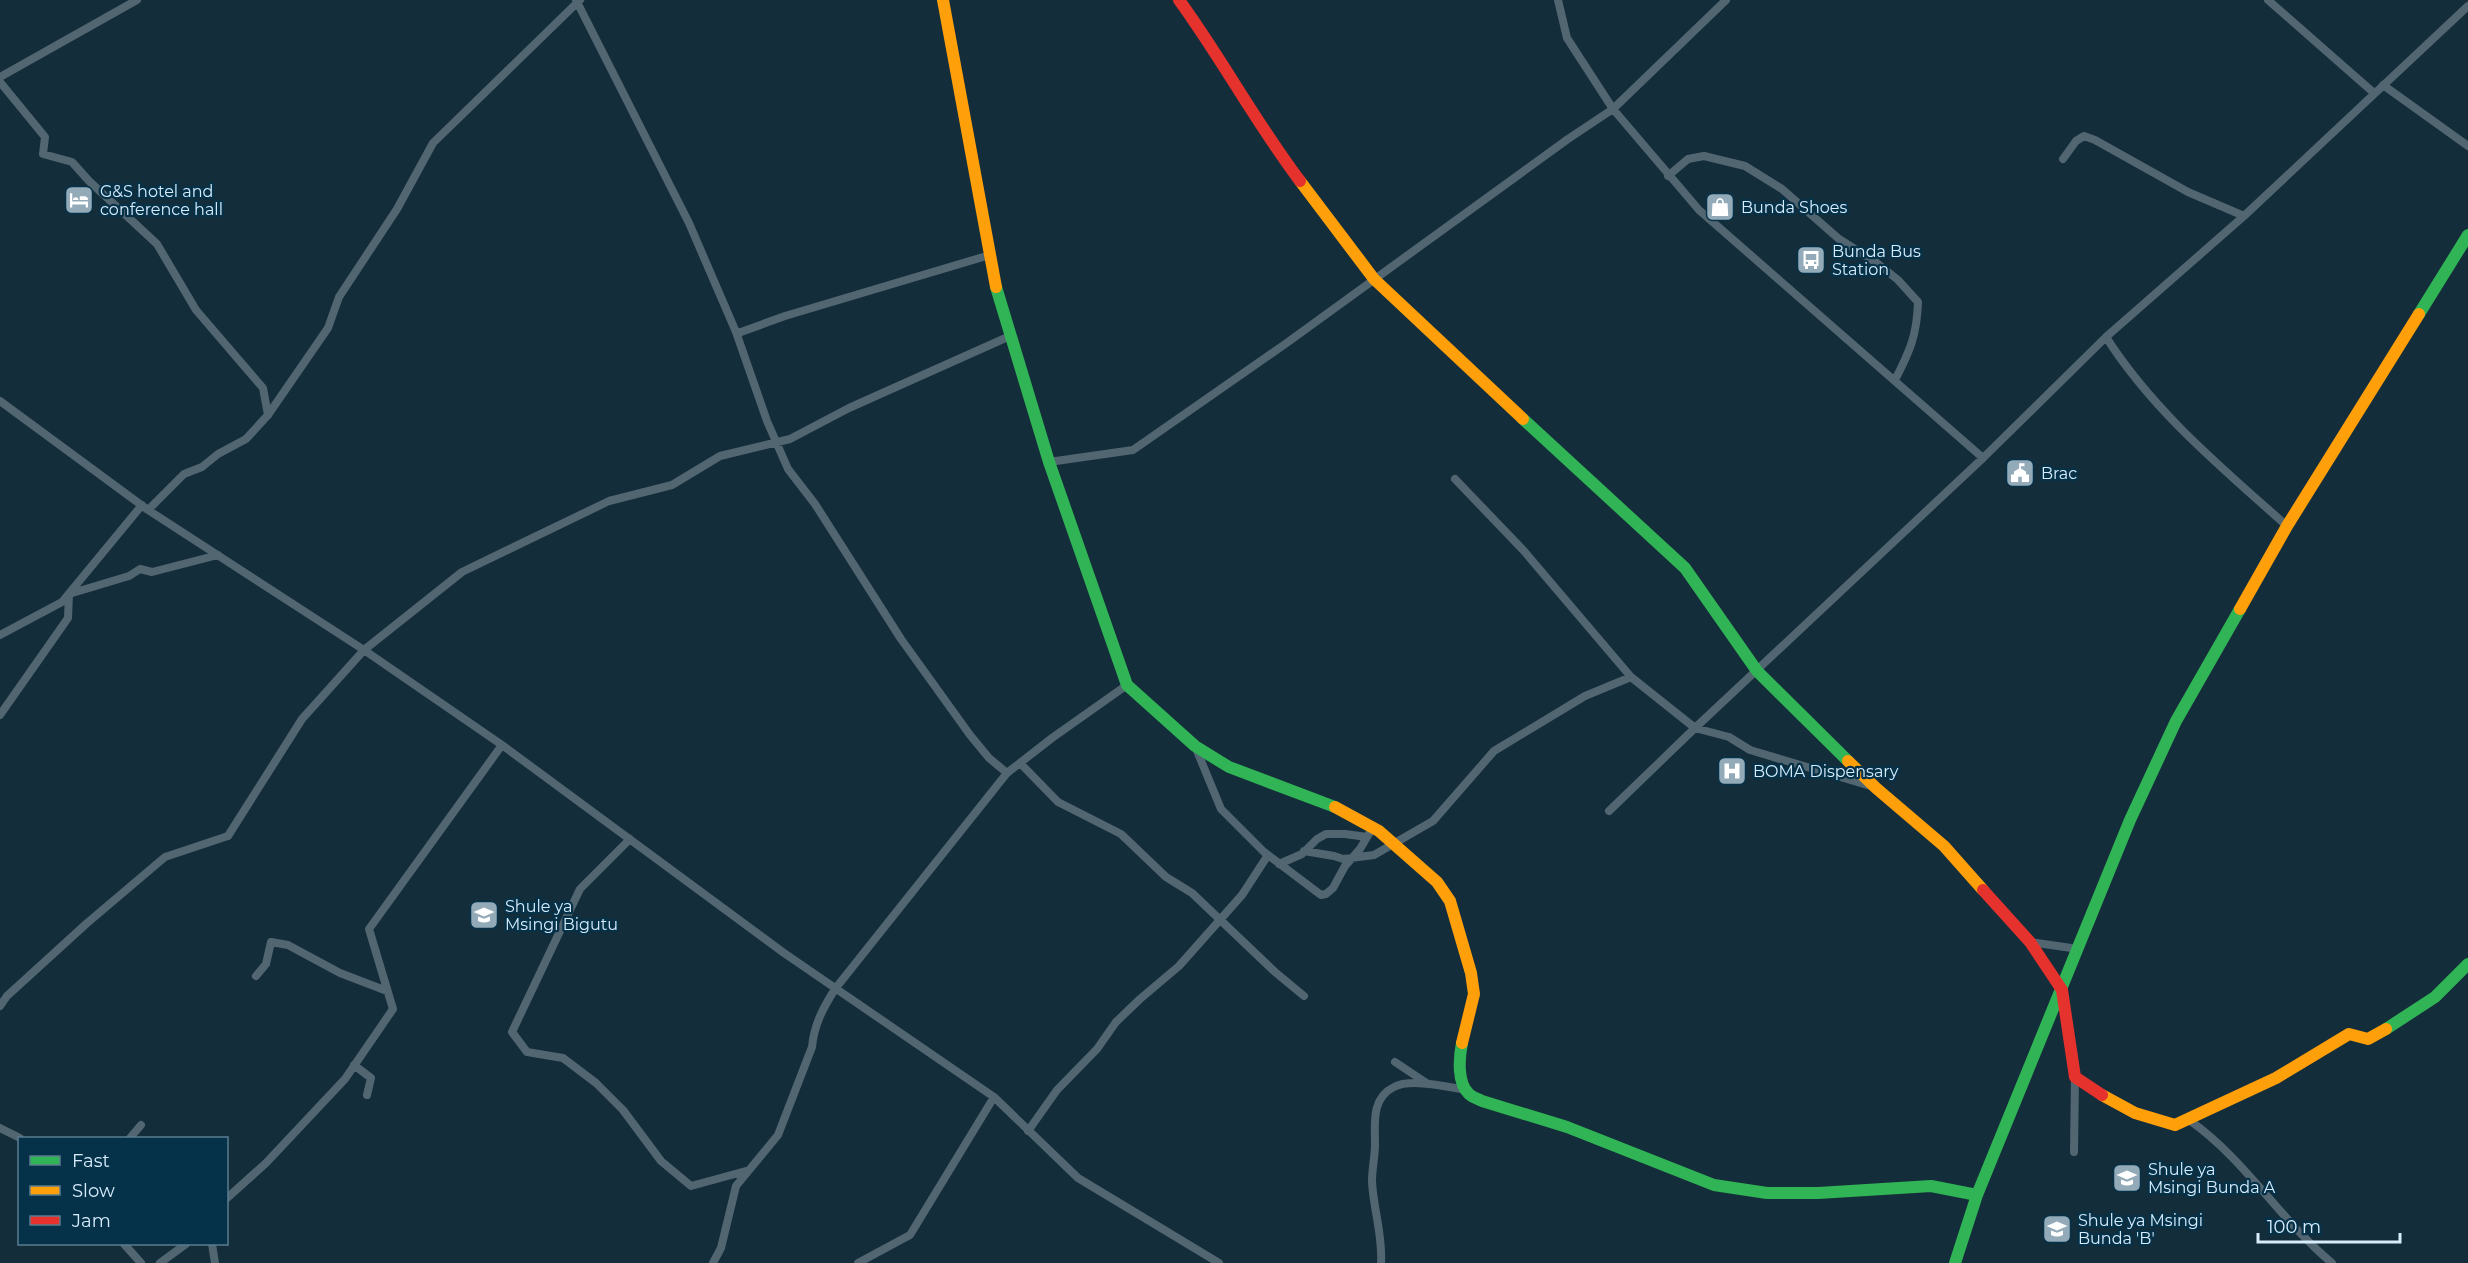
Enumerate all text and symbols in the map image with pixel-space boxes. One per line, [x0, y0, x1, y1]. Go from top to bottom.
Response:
place label: G&S hotel and conference hall [100, 182, 223, 219]
hotel icon: G&S hotel and conference hall [63, 184, 95, 216]
shop icon: Bunda Shoes [1704, 191, 1736, 223]
place label: Bunda Shoes [1741, 198, 1847, 217]
place label: Bunda Bus Station [1832, 242, 1921, 279]
bus stop icon: Bunda Bus Station [1795, 244, 1827, 276]
public building icon: Brac [2004, 457, 2036, 489]
place label: Brac [2041, 464, 2077, 483]
hospital icon: BOMA Dispensary [1716, 755, 1748, 787]
place label: BOMA Dispensary [1753, 762, 1899, 781]
place label: Shule ya Msingi Bigutu [505, 897, 618, 934]
school or university icon: Shule ya Msingi Bigutu [468, 899, 500, 931]
legend [18, 1137, 228, 1245]
text: Fast [72, 1150, 110, 1172]
place label: Shule ya Msingi Bunda A [2148, 1160, 2276, 1197]
school or university icon: Shule ya Msingi Bunda A [2111, 1162, 2143, 1194]
text: Slow [72, 1180, 115, 1202]
scale bar [2258, 1206, 2400, 1244]
text: Jam [71, 1210, 111, 1232]
place label: Shule ya Msingi Bunda 'B' [2078, 1211, 2203, 1248]
school or university icon: Shule ya Msingi Bunda 'B' [2041, 1213, 2073, 1245]
text: 100 m [2267, 1216, 2321, 1238]

